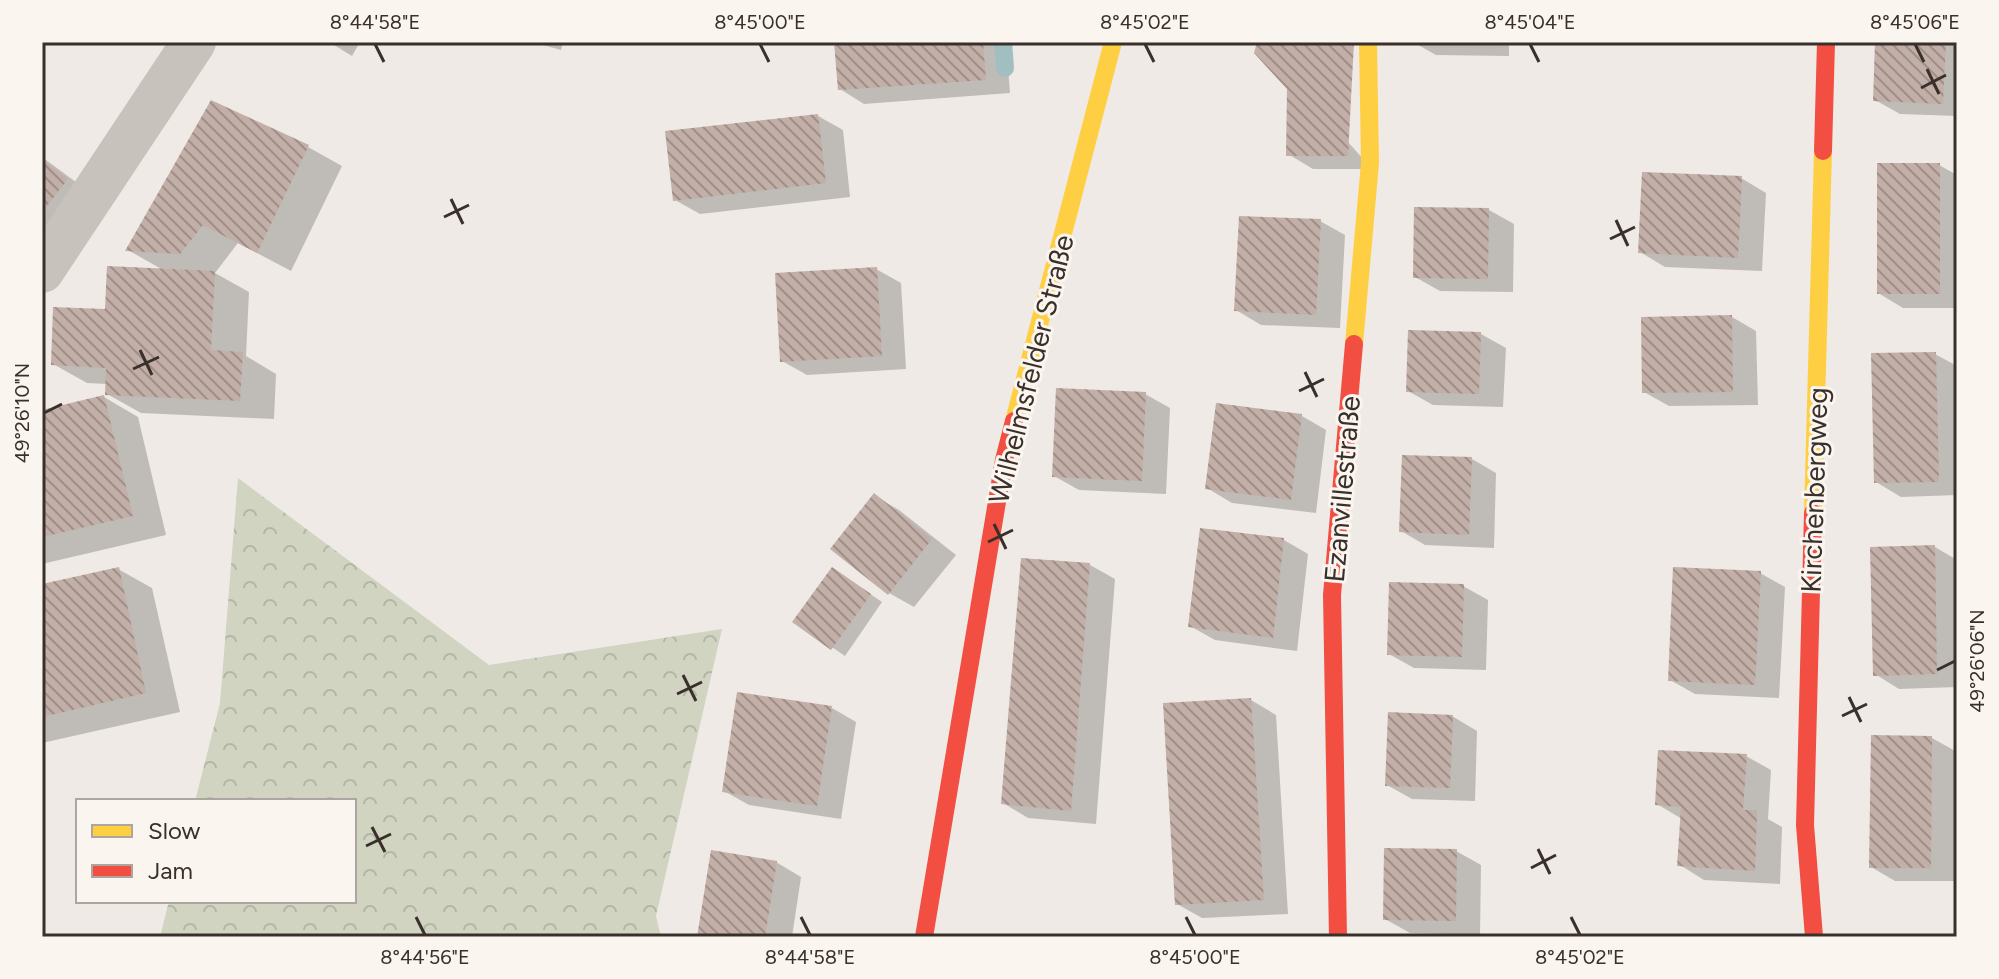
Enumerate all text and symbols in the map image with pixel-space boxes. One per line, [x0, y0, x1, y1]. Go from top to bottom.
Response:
text: 8°44'58"E [330, 10, 420, 34]
text: 8°45'00"E [714, 10, 806, 34]
text: 8°45'02"E [1100, 10, 1190, 34]
text: 8°45'04"E [1484, 10, 1576, 34]
text: 8°45'06"E [1870, 10, 1960, 34]
street label: Wilhelmsfelder Straße [981, 231, 1081, 507]
text: 49°26'10"N [10, 363, 34, 463]
street label: Kirchenbergweg [1793, 387, 1835, 593]
street label: Ezanvillestraße [1317, 394, 1367, 584]
text: 49°26'06"N [1965, 609, 1989, 713]
legend [76, 799, 356, 903]
text: Slow [148, 816, 201, 845]
text: Jam [148, 856, 193, 885]
text: 8°44'56"E [380, 945, 470, 969]
text: 8°44'58"E [765, 945, 855, 969]
text: 8°45'00"E [1149, 945, 1241, 969]
text: 8°45'02"E [1535, 945, 1625, 969]

